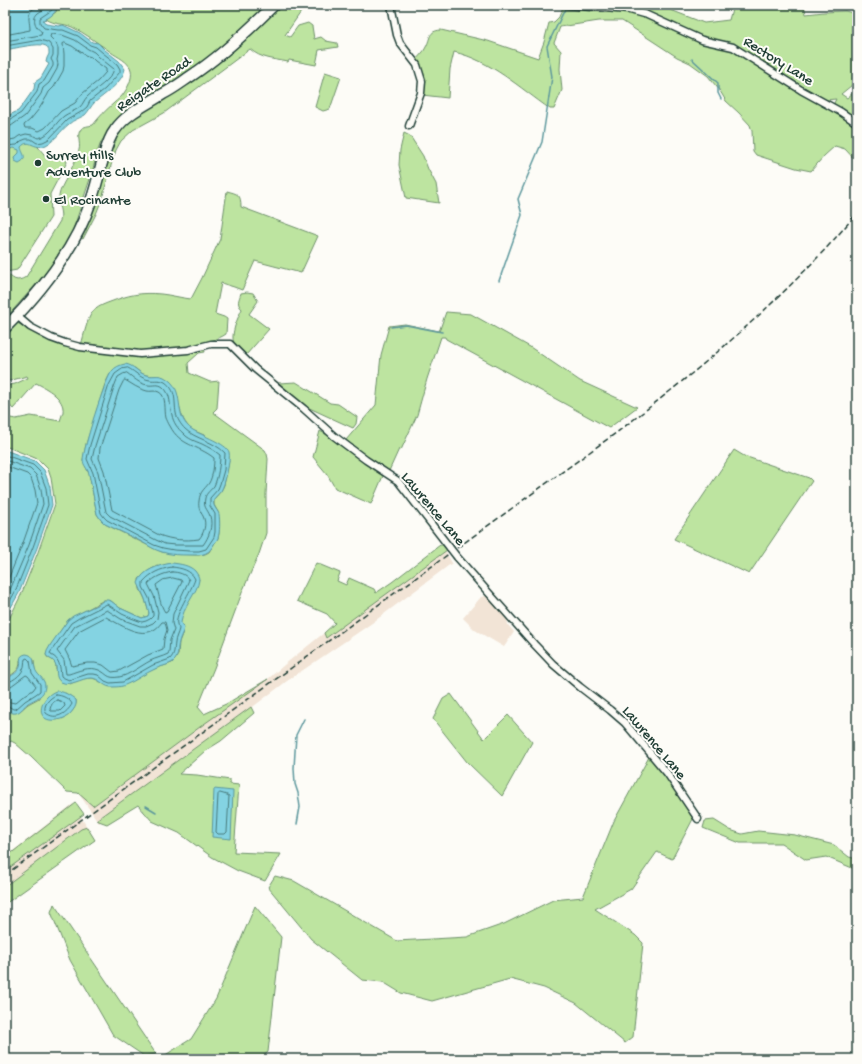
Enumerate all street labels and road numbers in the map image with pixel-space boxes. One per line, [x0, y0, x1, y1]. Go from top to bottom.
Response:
street label: Rectory Lane [739, 33, 817, 91]
street label: Reigate Road [113, 53, 196, 116]
street label: Lawrence Lane [396, 469, 469, 550]
street label: Lawrence Lane [617, 703, 690, 784]

